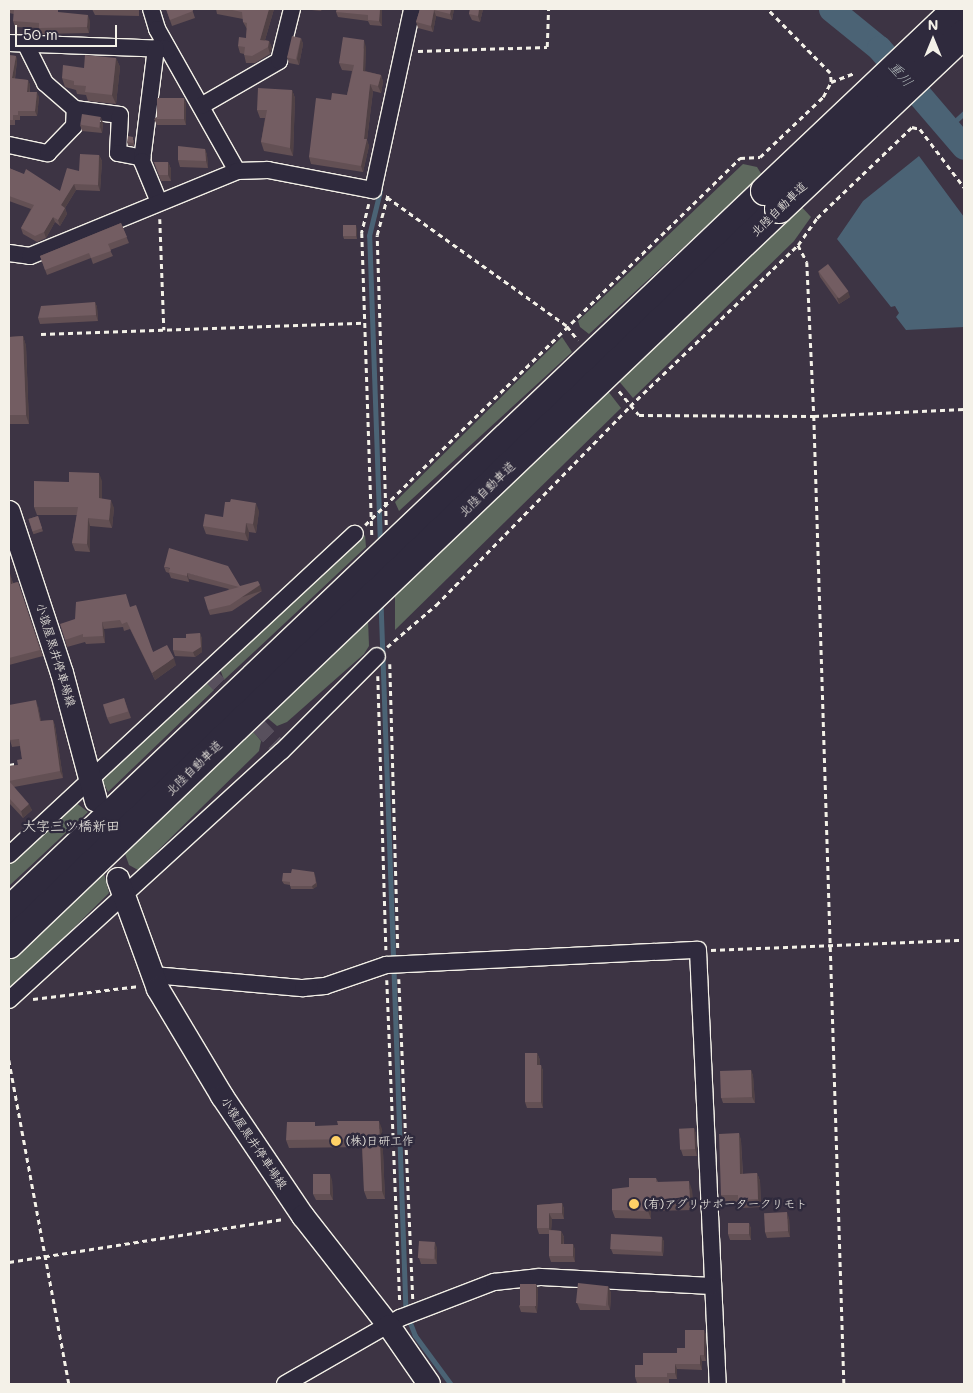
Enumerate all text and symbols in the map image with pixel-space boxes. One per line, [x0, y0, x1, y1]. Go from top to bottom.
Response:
scale bar [18, 15, 120, 47]
north arrow [908, 15, 958, 65]
text: N [928, 15, 938, 34]
text: 50 m [23, 24, 58, 44]
water label: 重川 [885, 58, 917, 90]
street label: 北陸自動車道 [748, 179, 810, 239]
street label: 北陸自動車道 [456, 459, 518, 519]
street label: 小猿屋黒井停車場線 [33, 601, 79, 709]
street label: 北陸自動車道 [163, 738, 225, 798]
district label: 大字三ツ橋新田 [22, 818, 120, 834]
street label: 小猿屋黒井停車場線 [218, 1094, 290, 1192]
place label: (株)日研工作 [346, 1134, 414, 1148]
marker: (株)日研工作 [330, 1135, 342, 1147]
place label: (有)アグリサポータークリモト [644, 1197, 808, 1211]
marker: (有)アグリサポータークリモト [628, 1198, 640, 1210]

